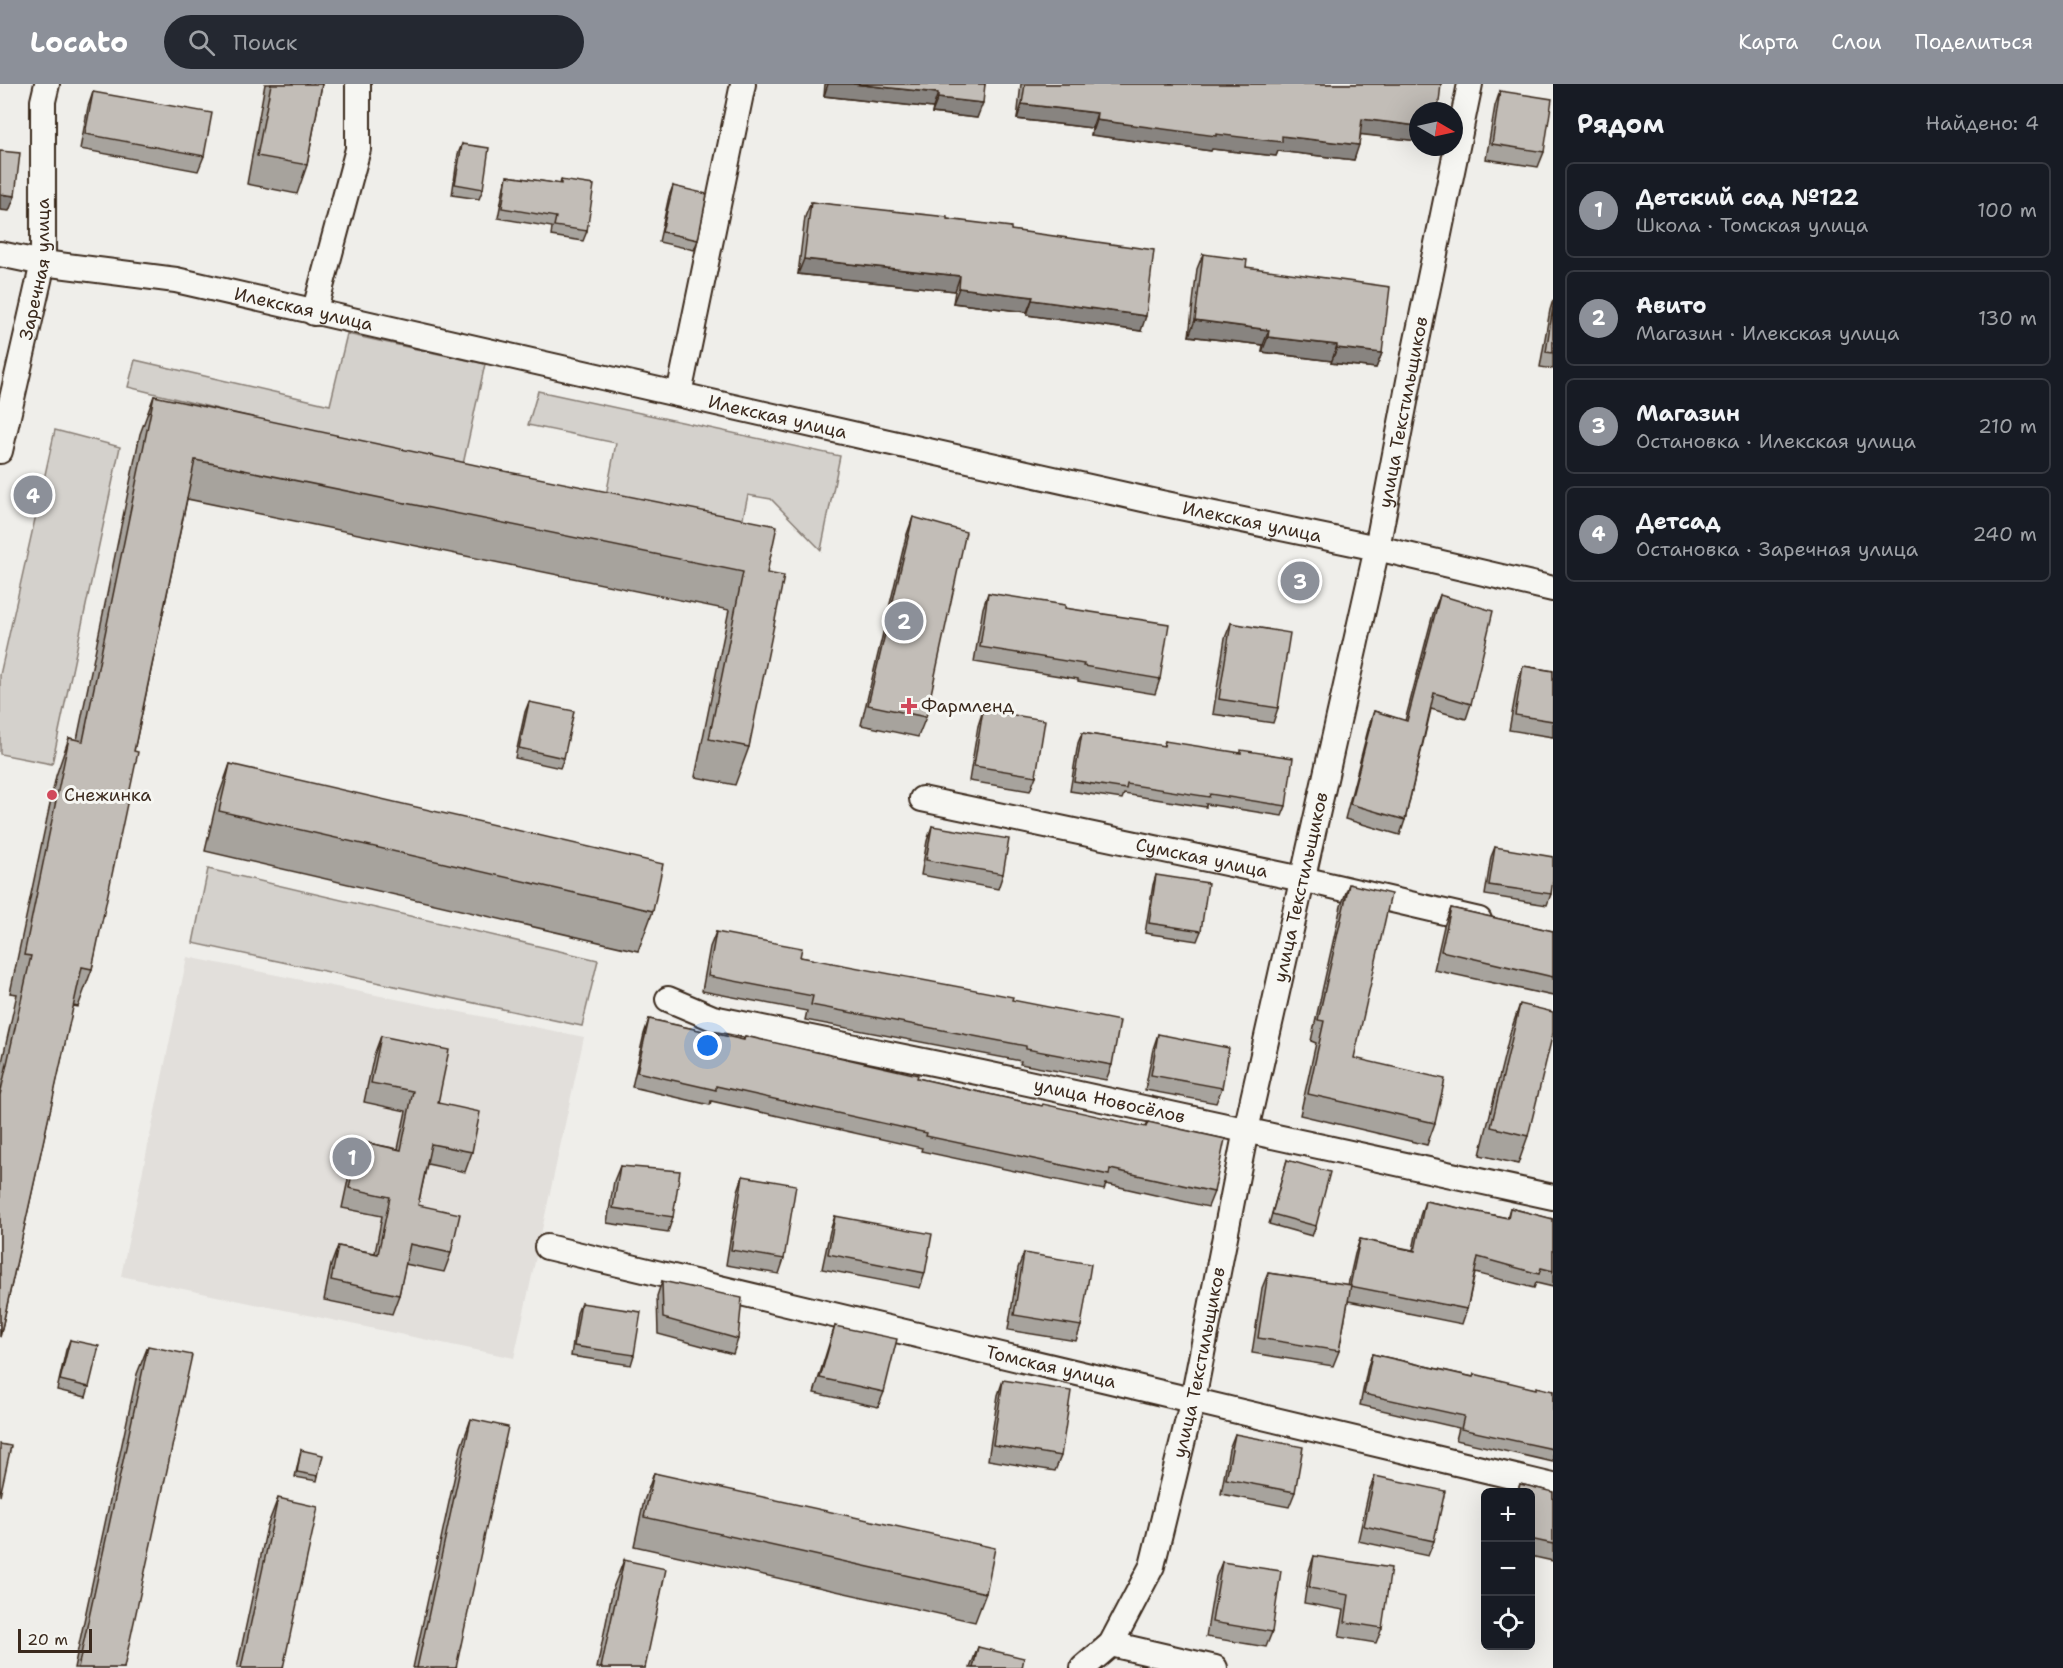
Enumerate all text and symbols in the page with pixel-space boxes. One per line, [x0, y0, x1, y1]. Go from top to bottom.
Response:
search box [164, 15, 584, 69]
text: Locato [30, 23, 128, 61]
icon: search [185, 26, 218, 59]
text: Поиск [233, 28, 297, 57]
text: Карта [1738, 28, 1798, 56]
text: Слои [1831, 28, 1882, 56]
text: Поделиться [1915, 28, 2033, 56]
north arrow [1409, 102, 1463, 156]
text: Рядом [1577, 106, 1664, 141]
text: Найдено: 4 [1926, 110, 2039, 136]
text: Детский сад №122 [1636, 183, 1859, 212]
text: 1 [1594, 197, 1603, 223]
text: 100 m [1977, 197, 2037, 223]
street label: Заречная улица [14, 198, 56, 342]
text: Школа · Томская улица [1636, 212, 1868, 238]
street label: Илекская улица [232, 282, 375, 337]
text: Авито [1636, 291, 1707, 320]
text: 2 [1592, 305, 1606, 331]
text: 130 m [1978, 305, 2037, 331]
street label: улица Текстильщиков [1373, 314, 1434, 510]
text: Магазин · Илекская улица [1636, 320, 1899, 346]
street label: Илекская улица [706, 390, 849, 444]
text: Магазин [1636, 399, 1740, 428]
text: 3 [1592, 413, 1606, 439]
text: 210 m [1978, 413, 2037, 439]
text: Остановка · Илекская улица [1636, 428, 1916, 454]
pin: 4 [14, 472, 52, 518]
street label: Илекская улица [1180, 496, 1324, 548]
text: Детсад [1636, 507, 1721, 536]
text: 4 [1592, 521, 1606, 547]
text: 240 m [1972, 521, 2037, 547]
text: Остановка · Заречная улица [1636, 536, 1918, 562]
pin: 3 [1280, 558, 1320, 604]
pin: 2 [884, 598, 924, 644]
place label: Фармленд [921, 694, 1015, 718]
marker: Фармленд [902, 699, 916, 713]
place label: Снежинка [64, 783, 152, 807]
marker: Снежинка [45, 788, 59, 802]
street label: улица Текстильщиков [1268, 790, 1334, 985]
street label: Сумская улица [1134, 832, 1270, 884]
your location [693, 1031, 722, 1060]
street label: улица Новосёлов [1032, 1073, 1187, 1129]
pin: 1 [332, 1134, 372, 1180]
street label: улица Текстильщиков [1167, 1265, 1231, 1460]
street label: Томская улица [983, 1340, 1119, 1394]
map controls [1481, 1488, 1535, 1650]
button: + [1481, 1488, 1535, 1542]
button: − [1481, 1542, 1535, 1596]
button: locate [1481, 1596, 1535, 1650]
scale bar [18, 1626, 92, 1654]
text: 20 m [27, 1629, 68, 1650]

